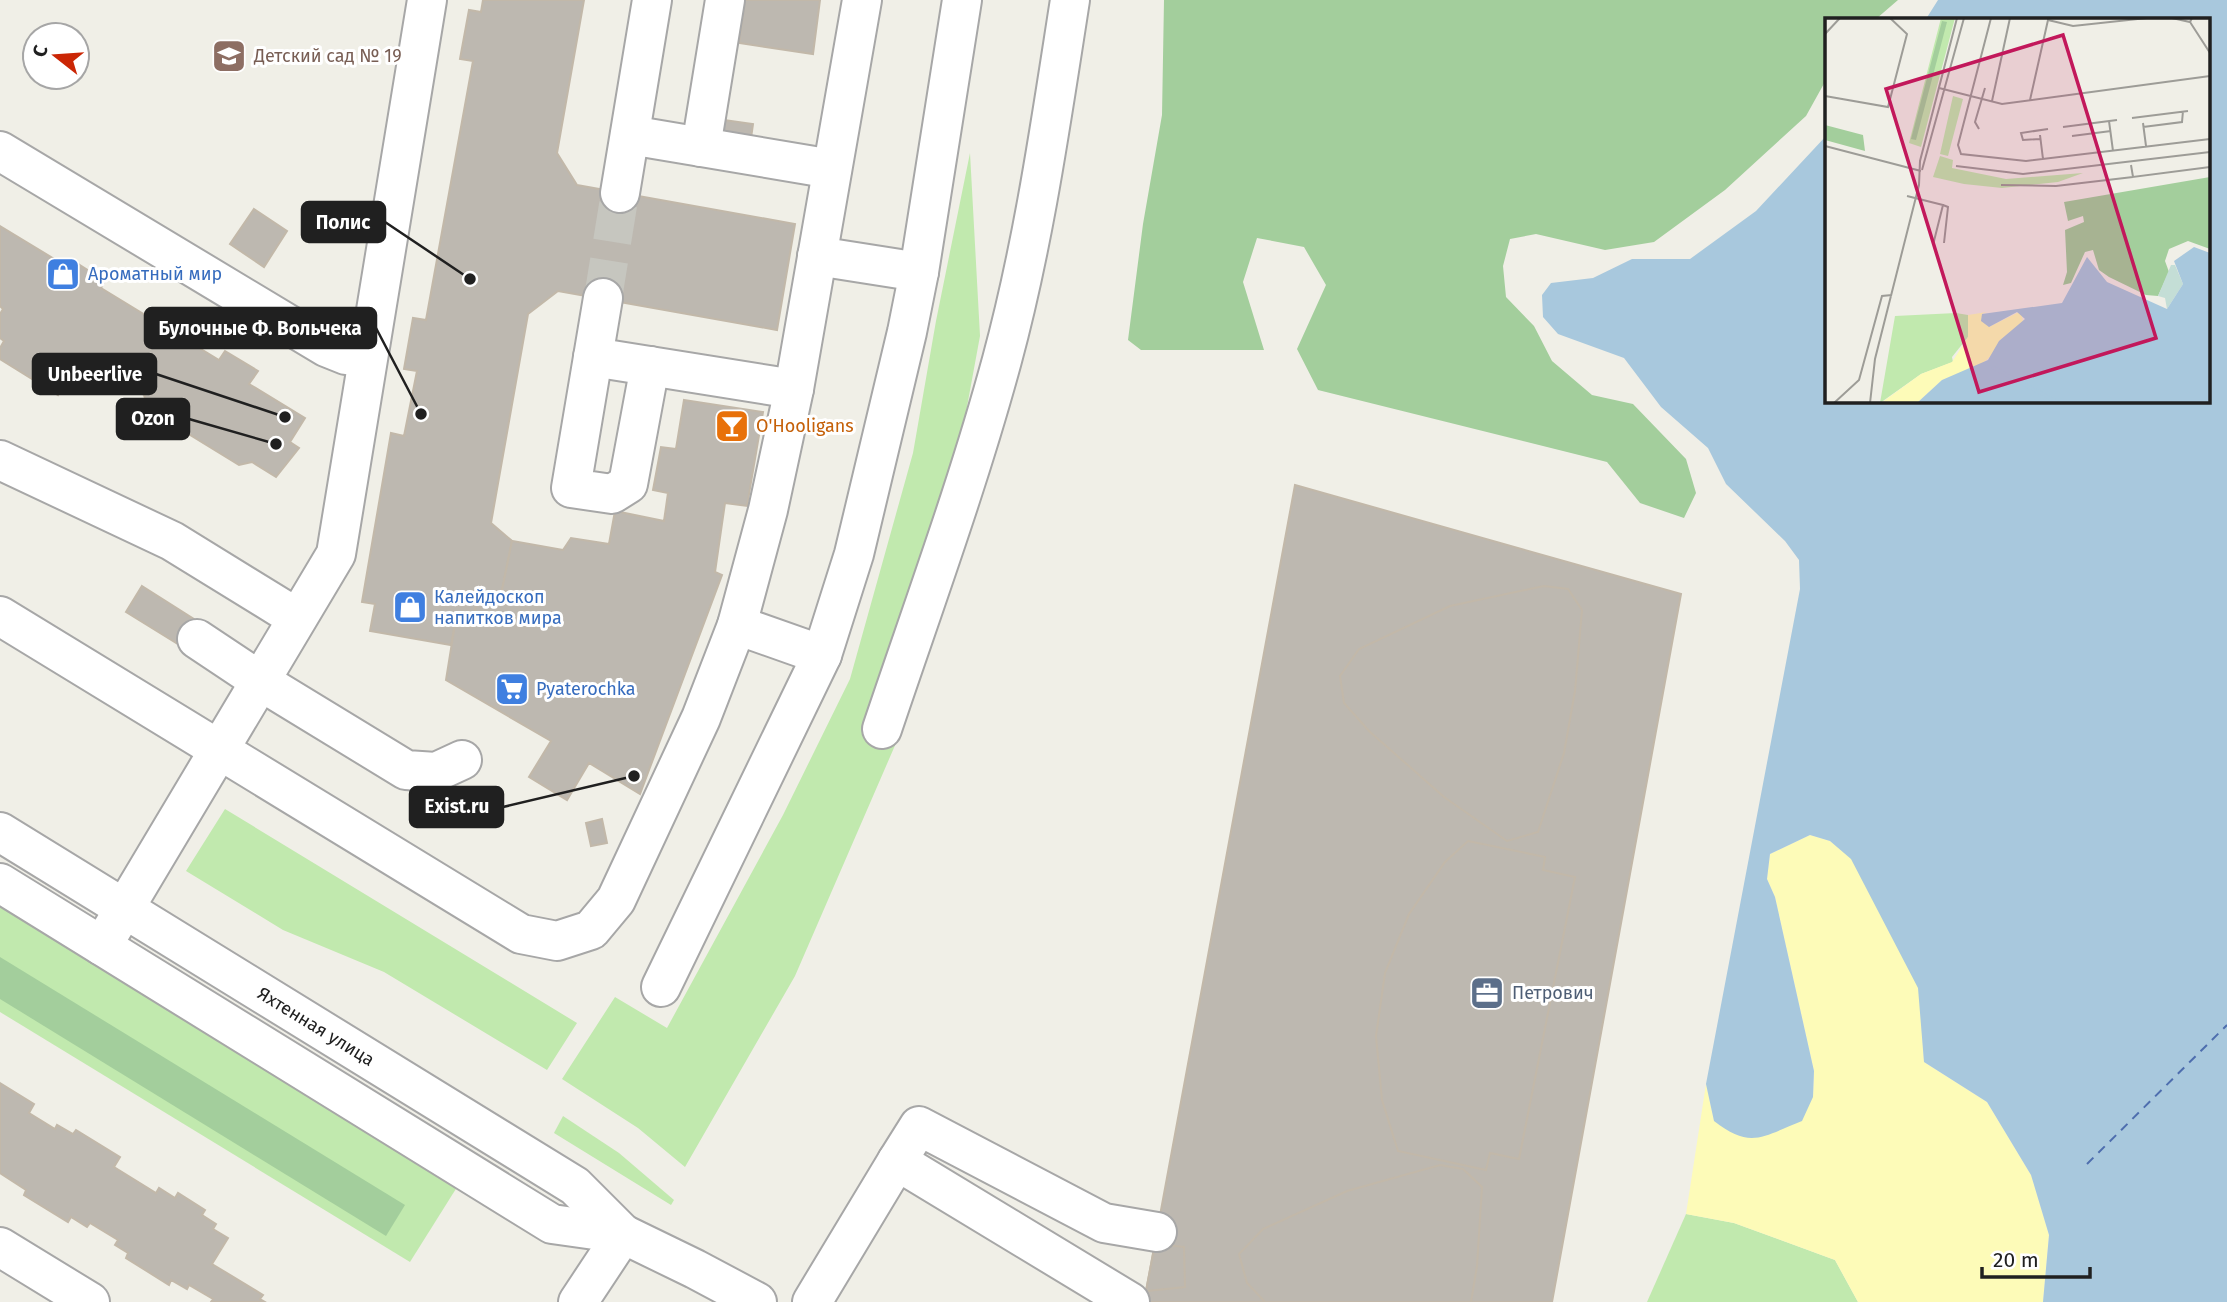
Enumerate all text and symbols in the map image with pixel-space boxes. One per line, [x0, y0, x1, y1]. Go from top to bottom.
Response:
inset map [1825, 18, 2210, 402]
north arrow [21, 21, 91, 91]
school or university icon: Детский сад № 19 [210, 37, 248, 75]
text: С [28, 43, 53, 60]
place label: Детский сад № 19 [253, 45, 402, 67]
callout: Полис [302, 202, 385, 242]
text: Полис [316, 211, 370, 234]
shop icon: Ароматный мир [44, 255, 82, 293]
place label: Ароматный мир [88, 263, 222, 285]
callout: Булочные Ф. Вольчека [145, 308, 376, 348]
text: Булочные Ф. Вольчека [158, 317, 362, 340]
callout: Unbeerlive [33, 354, 156, 394]
text: Unbeerlive [48, 363, 142, 386]
callout: Ozon [117, 399, 189, 439]
text: Ozon [131, 407, 175, 430]
bar icon: O'Hooligans [713, 407, 751, 445]
place label: O'Hooligans [756, 415, 854, 437]
place label: Калейдоскоп напитков мира [434, 586, 562, 629]
shop icon: Калейдоскоп напитков мира [391, 588, 429, 626]
supermarket icon: Pyaterochka [493, 670, 531, 708]
place label: Pyaterochka [536, 678, 636, 700]
callout: Exist.ru [410, 787, 503, 827]
text: Exist.ru [425, 795, 489, 818]
office icon: Петрович [1468, 974, 1506, 1012]
street label: Яхтенная улица [253, 982, 378, 1071]
place label: Петрович [1512, 982, 1594, 1004]
scale bar [1982, 1236, 2090, 1280]
text: 20 m [1993, 1247, 2039, 1273]

